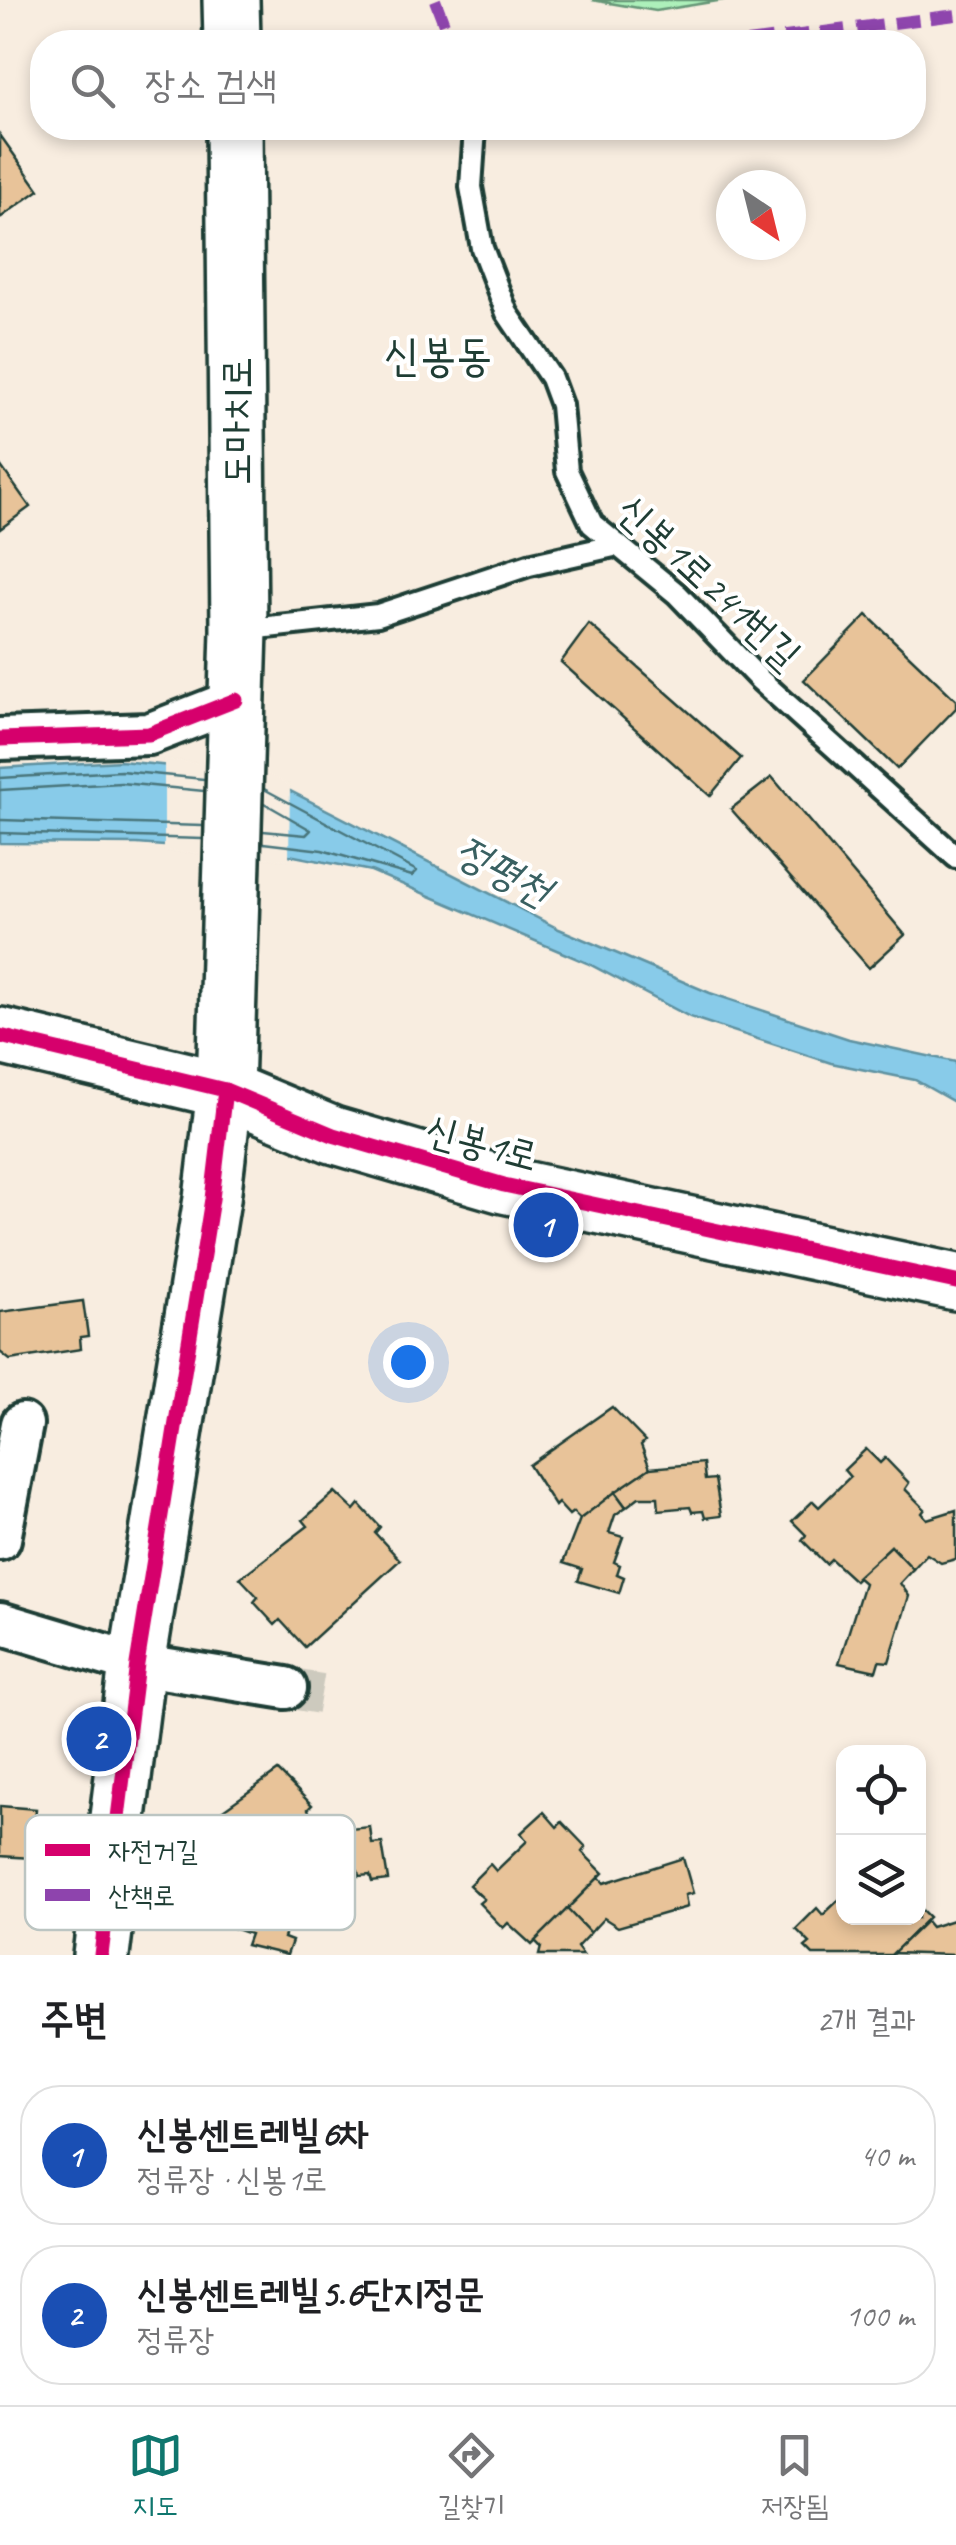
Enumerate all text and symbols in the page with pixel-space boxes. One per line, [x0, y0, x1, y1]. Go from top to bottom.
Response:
search box [30, 30, 926, 140]
icon: search [65, 58, 120, 113]
text: 장소 검색 [145, 61, 277, 108]
north arrow [716, 170, 806, 260]
district label: 신봉동 [384, 327, 492, 384]
street label: 도마치로 [212, 357, 262, 485]
street label: 신봉1로241번길 [607, 484, 811, 680]
water label: 정평천 [446, 824, 564, 920]
street label: 신봉1로 [420, 1104, 544, 1182]
pin: 1 [514, 1188, 578, 1262]
your location [383, 1337, 434, 1388]
pin: 2 [66, 1702, 132, 1776]
map controls [836, 1745, 926, 1925]
button: locate [836, 1745, 926, 1835]
legend [25, 1815, 355, 1930]
text: 자전거길 [108, 1833, 198, 1868]
button: layers [836, 1835, 926, 1925]
text: 산책로 [108, 1878, 176, 1913]
text: 주변 [40, 1993, 108, 2046]
text: 2개 결과 [817, 2000, 916, 2041]
text: 신봉센트레빌6차 [137, 2110, 369, 2157]
text: 1 [67, 2135, 82, 2176]
text: 40 m [860, 2135, 914, 2176]
text: 정류장 · 신봉1로 [137, 2159, 327, 2200]
text: 신봉센트레빌5.6단지정문 [137, 2270, 485, 2317]
text: 2 [67, 2295, 82, 2336]
text: 100 m [845, 2295, 914, 2336]
text: 정류장 [137, 2319, 214, 2360]
tab: 지도 [128, 2428, 183, 2525]
tab: 길찾기 [438, 2428, 505, 2525]
tab: 저장됨 [761, 2428, 828, 2525]

